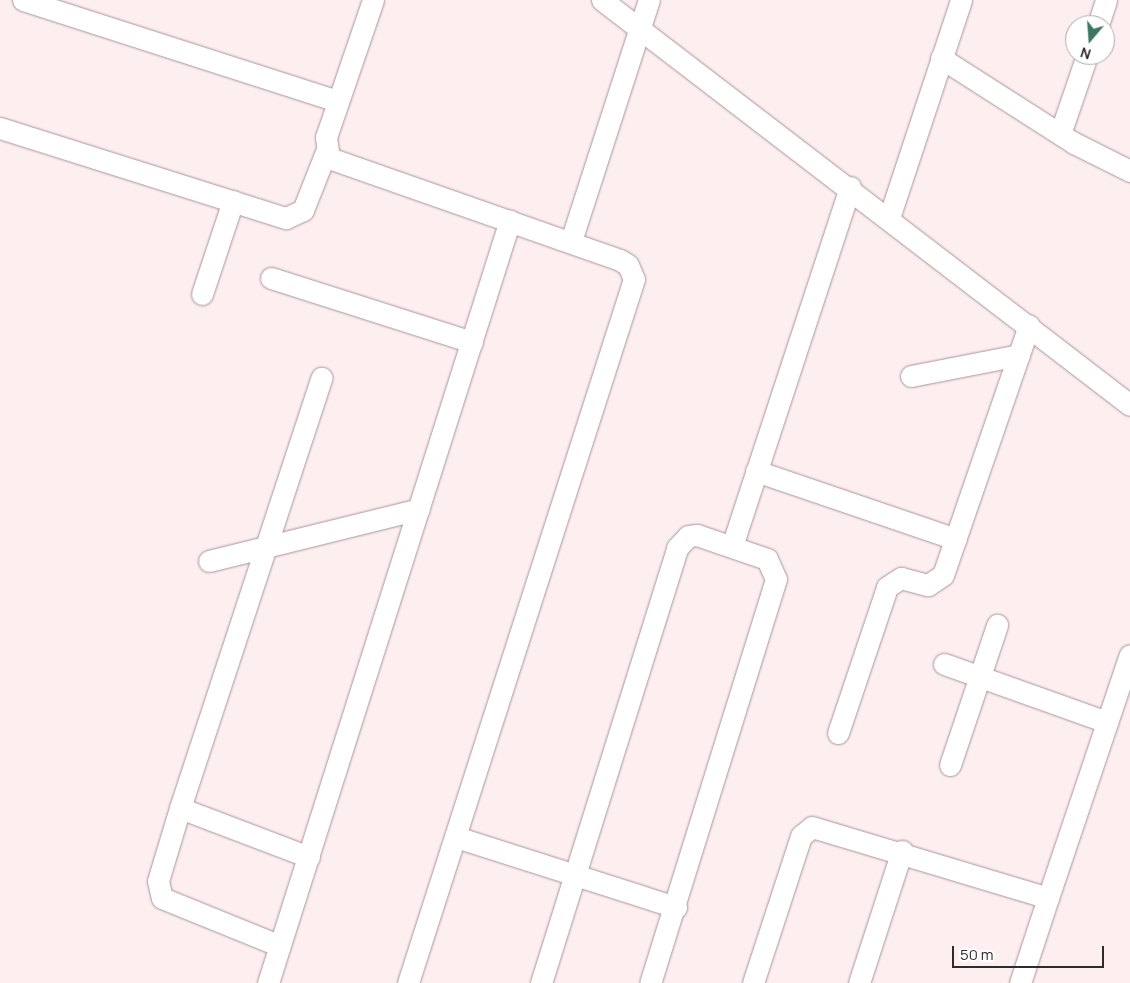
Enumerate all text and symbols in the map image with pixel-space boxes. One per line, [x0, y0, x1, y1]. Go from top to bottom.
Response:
north arrow [1065, 15, 1115, 65]
text: N [1078, 43, 1093, 64]
scale bar [955, 936, 1108, 968]
text: 50 m [960, 944, 994, 965]

